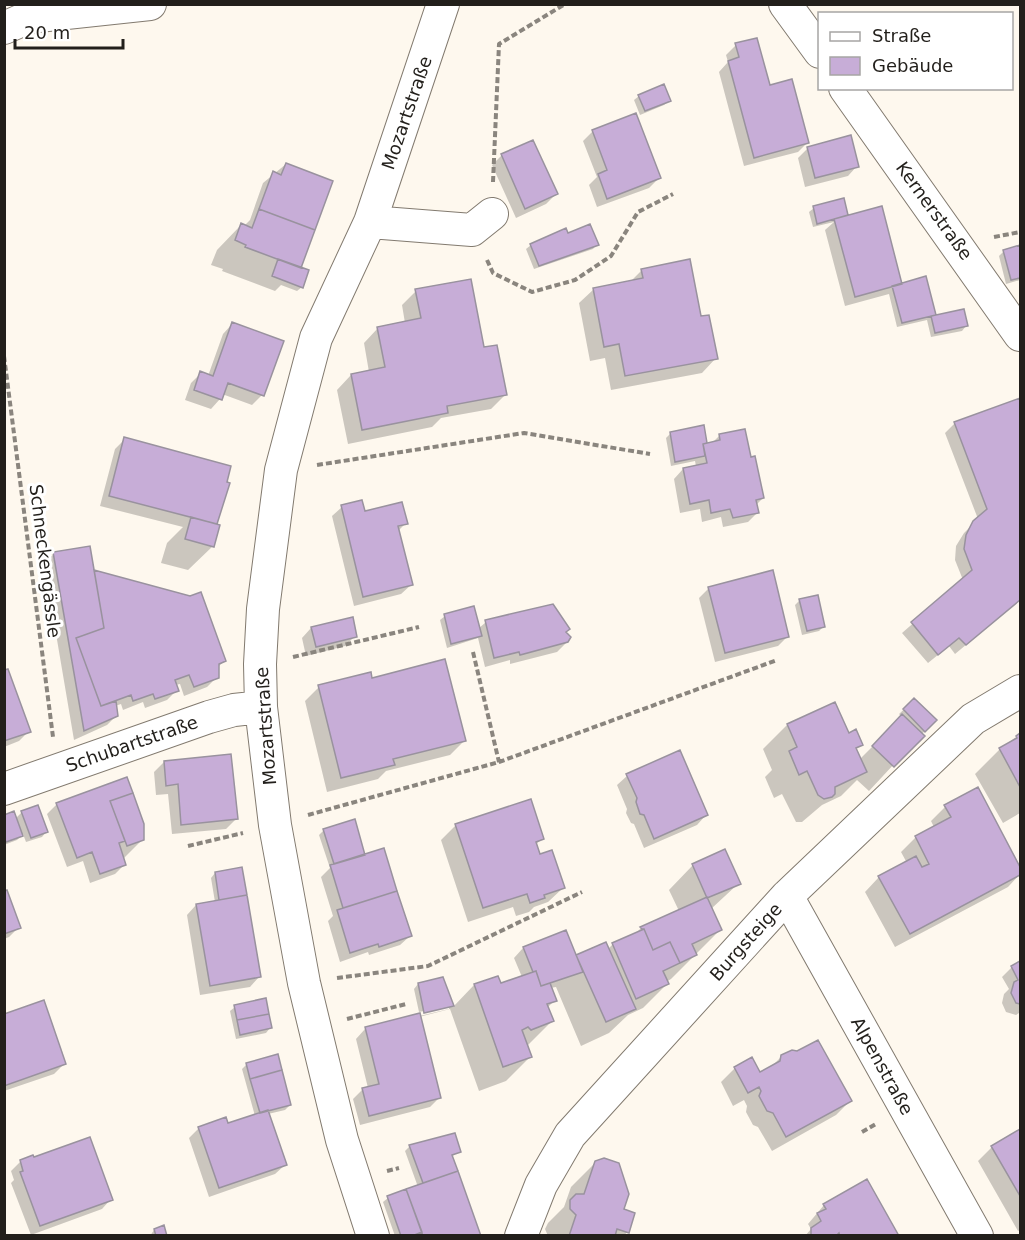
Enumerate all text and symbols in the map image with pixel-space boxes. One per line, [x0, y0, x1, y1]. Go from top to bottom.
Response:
scale bar [15, 12, 123, 50]
legend [818, 12, 1013, 90]
text: 20 m [24, 22, 70, 43]
text: Straße [872, 25, 931, 46]
street label: Mozartstraße [377, 53, 436, 172]
text: Gebäude [872, 55, 953, 76]
street label: Kernerstraße [892, 158, 977, 264]
street label: Schneckengässle [26, 483, 65, 639]
street label: Mozartstraße [251, 666, 280, 786]
street label: Schubartstraße [63, 711, 201, 776]
street label: Burgsteige [705, 898, 786, 985]
street label: Alpenstraße [847, 1013, 918, 1118]

